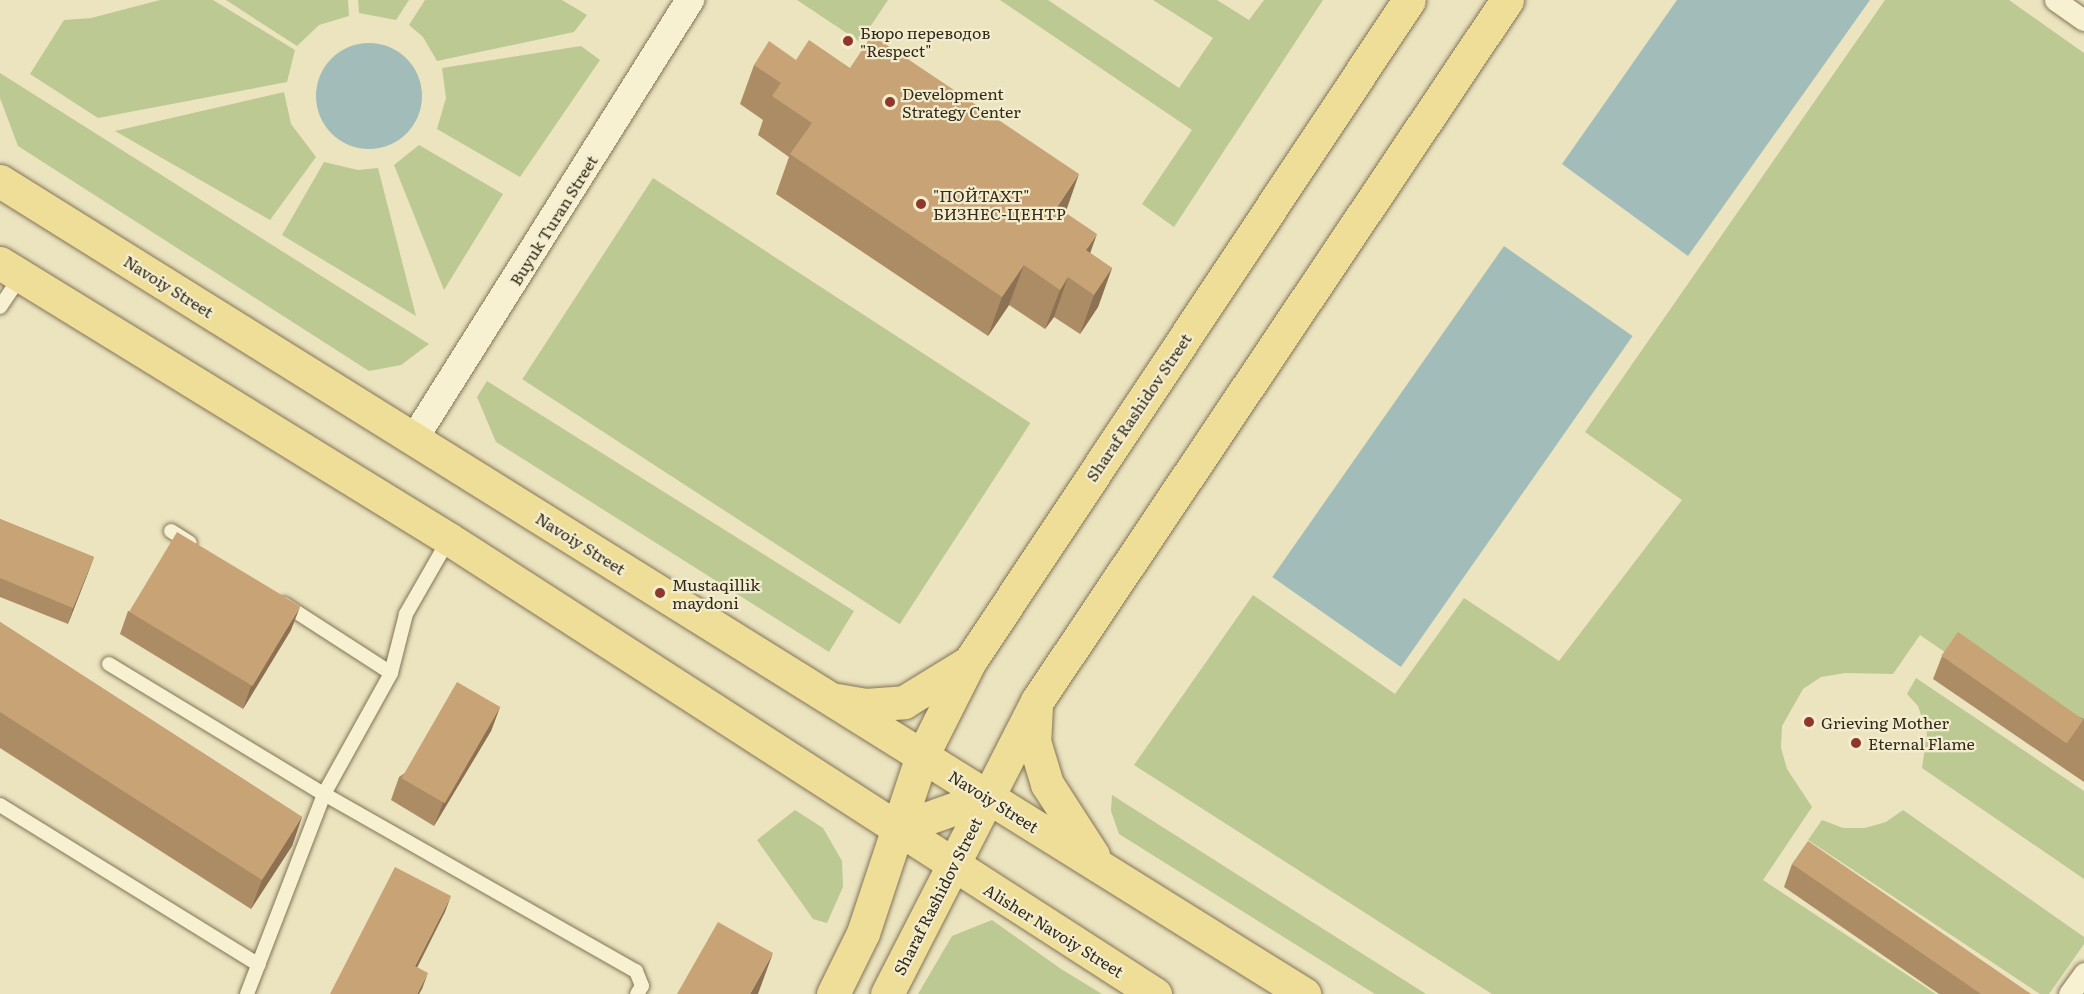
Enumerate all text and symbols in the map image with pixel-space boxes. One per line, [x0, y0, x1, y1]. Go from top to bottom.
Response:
place label: Бюро переводов "Respect" [860, 22, 990, 60]
marker: Бюро переводов "Respect" [841, 34, 855, 48]
place label: Development Strategy Center [902, 83, 1021, 121]
marker: Development Strategy Center [883, 95, 897, 109]
street label: Buyuk Turan Street [505, 151, 601, 289]
place label: "ПОЙТАХТ" БИЗНЕС-ЦЕНТР [933, 185, 1066, 223]
marker: "ПОЙТАХТ" БИЗНЕС-ЦЕНТР [914, 197, 928, 211]
street label: Navoiy Street [121, 251, 217, 321]
street label: Sharaf Rashidov Street [1081, 329, 1195, 485]
street label: Navoiy Street [533, 508, 629, 578]
place label: Mustaqillik maydoni [672, 574, 760, 612]
marker: Mustaqillik maydoni [653, 586, 667, 600]
place label: Grieving Mother [1821, 712, 1949, 732]
marker: Grieving Mother [1802, 715, 1816, 729]
place label: Eternal Flame [1868, 733, 1975, 753]
marker: Eternal Flame [1849, 736, 1863, 750]
street label: Navoiy Street [946, 766, 1042, 836]
street label: Sharaf Rashidov Street [889, 814, 985, 978]
street label: Alisher Navoiy Street [981, 879, 1127, 981]

